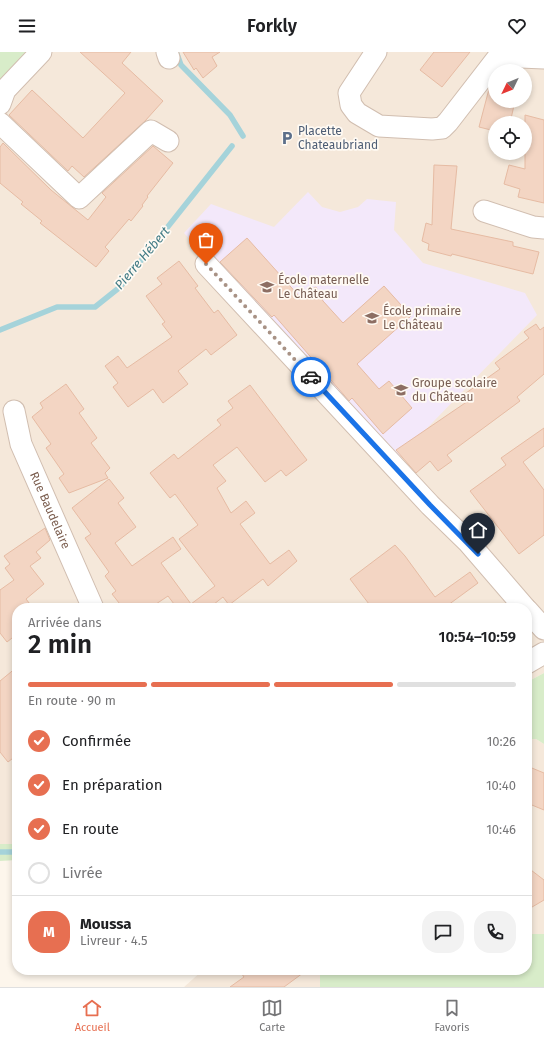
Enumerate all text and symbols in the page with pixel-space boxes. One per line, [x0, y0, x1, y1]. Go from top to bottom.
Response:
icon: menu [16, 15, 38, 37]
text: Forkly [247, 15, 297, 37]
icon: heart [506, 15, 528, 37]
north arrow [488, 64, 532, 108]
map controls [488, 64, 532, 160]
button: locate [488, 116, 532, 160]
place label: Placette Chateaubriand [298, 124, 378, 152]
parking icon: Placette Chateaubriand [279, 130, 295, 146]
water label: Pierre Hébert [112, 223, 173, 292]
pin [189, 223, 223, 264]
icon: bag [195, 229, 217, 251]
place label: École maternelle Le Château [278, 272, 369, 301]
school or university icon: École maternelle Le Château [259, 279, 275, 295]
place label: École primaire Le Château [383, 303, 461, 332]
school or university icon: École primaire Le Château [364, 310, 380, 326]
courier [291, 357, 331, 397]
icon: car [300, 366, 322, 388]
place label: Groupe scolaire du Château [412, 376, 497, 404]
school or university icon: Groupe scolaire du Château [393, 382, 409, 398]
street label: Rue Baudelaire [27, 469, 73, 551]
pin [461, 513, 495, 554]
icon: home [467, 519, 489, 541]
text: Arrivée dans [28, 615, 102, 630]
text: 10:54–10:59 [439, 628, 516, 646]
text: 2 min [28, 629, 92, 660]
text: En route · 90 m [28, 693, 116, 708]
icon: check [28, 730, 50, 752]
text: Confirmée [62, 732, 131, 750]
text: 10:26 [487, 734, 516, 749]
icon: check [28, 774, 50, 796]
text: En préparation [62, 776, 163, 794]
text: 10:40 [486, 778, 516, 793]
icon: check [28, 818, 50, 840]
text: En route [62, 820, 119, 838]
text: 10:46 [486, 822, 516, 837]
text: Livrée [62, 864, 103, 882]
button: chat [422, 911, 464, 953]
button: phone [474, 911, 516, 953]
text: Moussa [80, 915, 132, 933]
text: M [43, 923, 55, 941]
text: Livreur · 4.5 [80, 933, 148, 948]
tab: Accueil [75, 997, 110, 1034]
tab: Carte [259, 997, 285, 1034]
tab: Favoris [435, 997, 469, 1034]

